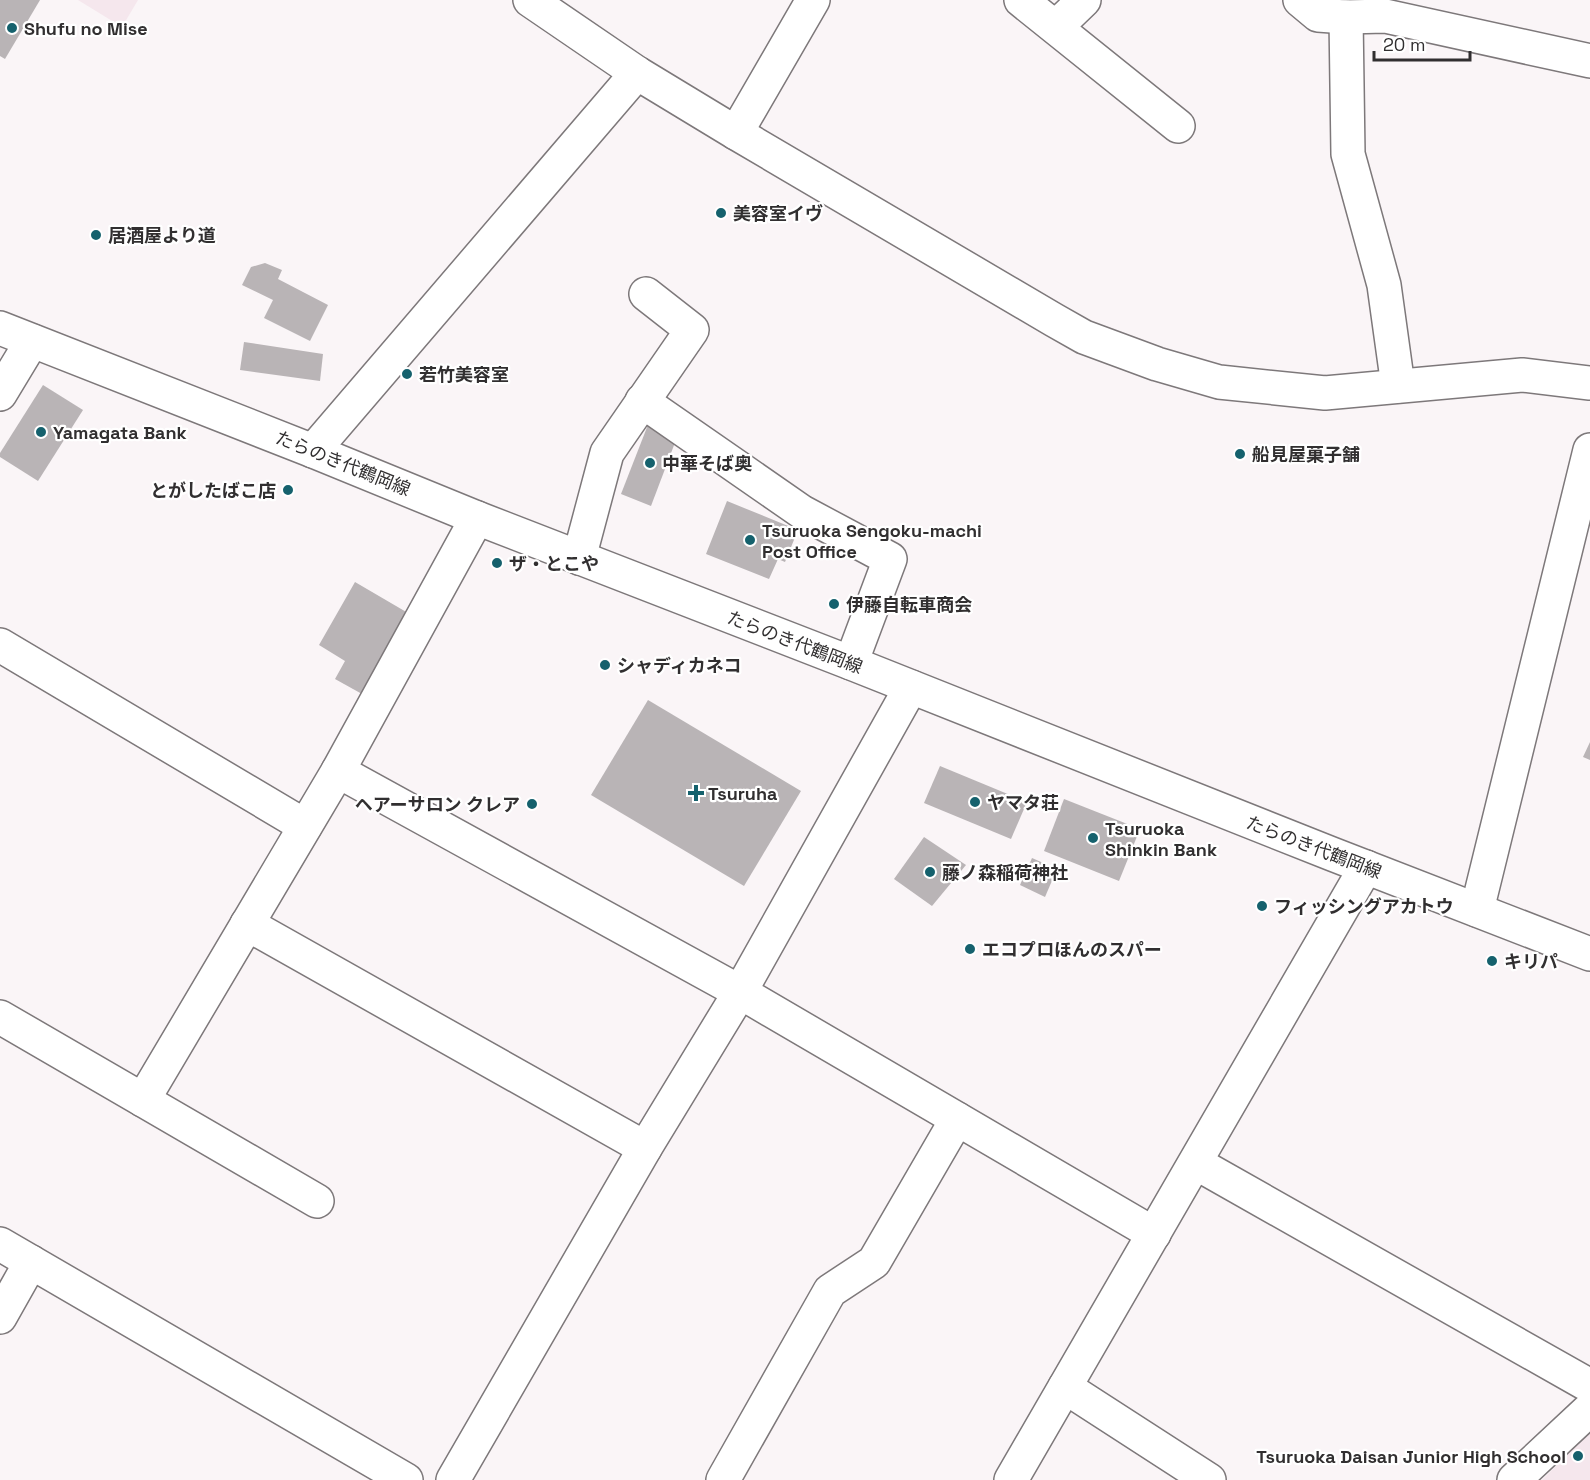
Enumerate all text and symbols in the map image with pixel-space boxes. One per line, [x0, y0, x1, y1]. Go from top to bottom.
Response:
place label: Shufu no Mise [24, 17, 148, 40]
marker: Shufu no Mise [5, 21, 19, 35]
scale bar [1374, 24, 1470, 62]
text: 20 m [1383, 33, 1426, 56]
place label: 美容室イヴ [733, 202, 823, 225]
marker: 美容室イヴ [714, 206, 728, 220]
place label: 居酒屋より道 [108, 224, 216, 247]
marker: 居酒屋より道 [89, 228, 103, 242]
place label: 若竹美容室 [419, 363, 509, 386]
marker: 若竹美容室 [400, 367, 414, 381]
place label: Yamagata Bank [53, 421, 187, 444]
marker: Yamagata Bank [34, 425, 48, 439]
street label: たらのき代鶴岡線 [272, 425, 414, 501]
place label: 船見屋菓子舗 [1252, 443, 1360, 466]
marker: 船見屋菓子舗 [1233, 447, 1247, 461]
place label: 中華そば奥 [662, 452, 752, 475]
marker: 中華そば奥 [643, 456, 657, 470]
place label: とがしたばこ店 [150, 479, 276, 502]
marker: とがしたばこ店 [281, 483, 295, 497]
place label: Tsuruoka Sengoku-machi Post Office [762, 519, 982, 563]
marker: Tsuruoka Sengoku-machi Post Office [743, 533, 757, 547]
place label: ザ・とこや [509, 552, 599, 575]
marker: ザ・とこや [490, 556, 504, 570]
place label: 伊藤自転車商会 [846, 593, 972, 616]
marker: 伊藤自転車商会 [827, 597, 841, 611]
street label: たらのき代鶴岡線 [724, 606, 866, 678]
place label: シャディカネコ [617, 654, 741, 677]
marker: シャディカネコ [598, 658, 612, 672]
place label: Tsuruha [708, 782, 778, 805]
marker: Tsuruha [689, 786, 703, 800]
place label: ヤマタ荘 [987, 791, 1059, 814]
place label: ヘアーサロン クレア [355, 793, 520, 816]
marker: ヤマタ荘 [968, 795, 982, 809]
marker: ヘアーサロン クレア [525, 797, 539, 811]
street label: たらのき代鶴岡線 [1243, 811, 1385, 883]
place label: Tsuruoka Shinkin Bank [1105, 817, 1217, 861]
marker: Tsuruoka Shinkin Bank [1086, 831, 1100, 845]
place label: 藤ノ森稲荷神社 [942, 861, 1068, 884]
marker: 藤ノ森稲荷神社 [923, 865, 937, 879]
place label: フィッシングアカトウ [1274, 895, 1454, 918]
marker: フィッシングアカトウ [1255, 899, 1269, 913]
place label: エコプロほんのスパー [982, 938, 1162, 961]
marker: エコプロほんのスパー [963, 942, 977, 956]
place label: キリパ [1504, 950, 1558, 973]
marker: キリパ [1485, 954, 1499, 968]
place label: Tsuruoka Daisan Junior High School [1256, 1445, 1566, 1468]
marker: Tsuruoka Daisan Junior High School [1571, 1449, 1585, 1463]

